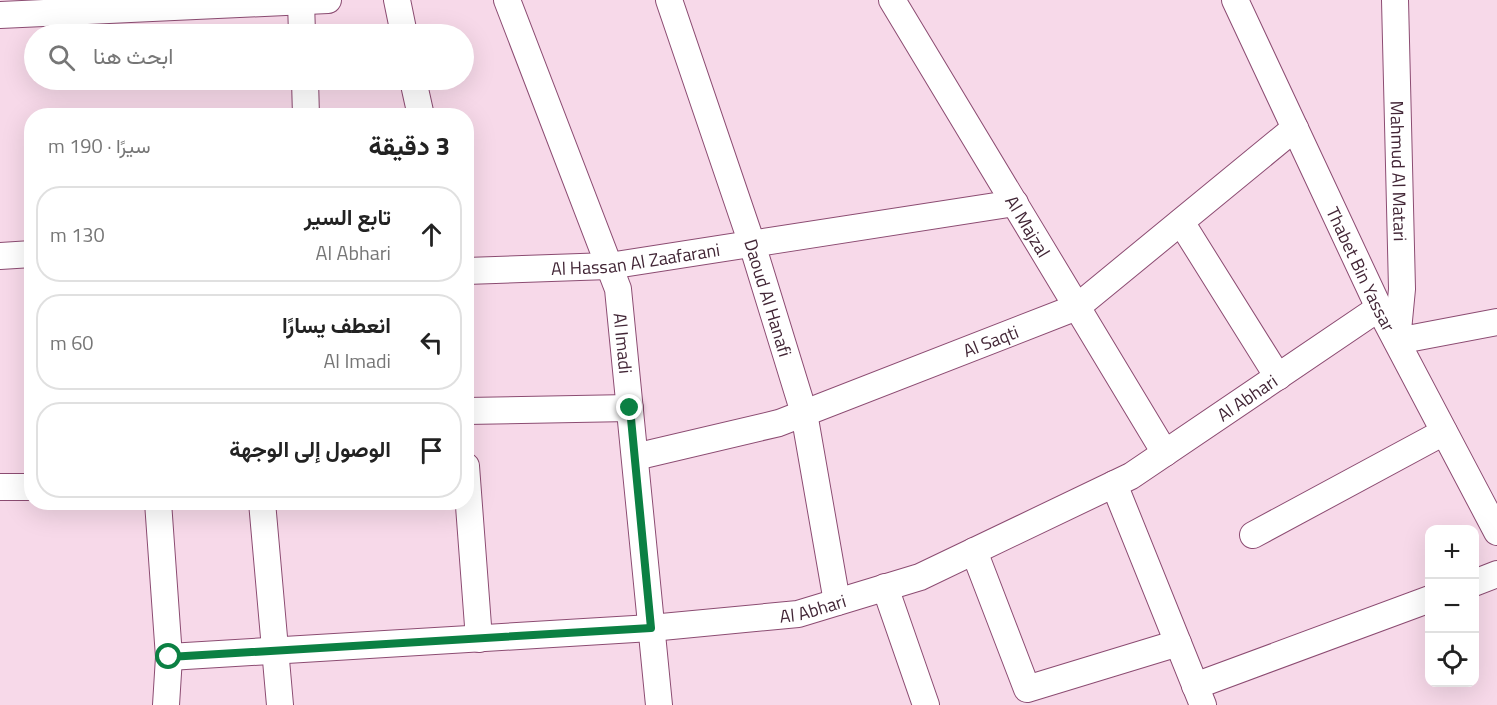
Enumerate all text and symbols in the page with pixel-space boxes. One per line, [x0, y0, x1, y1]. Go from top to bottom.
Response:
search box [24, 24, 474, 90]
text: ابحث هنا [93, 39, 173, 73]
icon: search [45, 41, 78, 74]
street label: Mahmud Al Matari [1384, 100, 1414, 242]
text: 3 دقيقة [368, 126, 450, 165]
text: سيرًا · 190 m [48, 130, 151, 161]
street label: Al Majzal [999, 190, 1057, 262]
text: تابع السير [304, 200, 391, 234]
street label: Thabet Bin Yassar [1320, 202, 1402, 336]
icon: ahead [415, 218, 448, 251]
text: 130 m [50, 219, 105, 250]
street label: Al Hassan Al Zaafarani [550, 236, 722, 282]
street label: Daoud Al Hanafi [738, 236, 799, 360]
text: Al Abhari [316, 237, 391, 268]
text: انعطف يسارًا [282, 308, 391, 342]
street label: Al Imadi [607, 312, 640, 375]
street label: Al Saqti [959, 318, 1022, 364]
icon: left [415, 326, 448, 359]
text: 60 m [50, 327, 94, 358]
text: Al Imadi [323, 345, 391, 376]
street label: Al Abhari [1211, 367, 1283, 428]
route end [616, 394, 642, 420]
text: الوصول إلى الوجهة [229, 432, 391, 466]
icon: arrive [415, 434, 448, 467]
map controls [1425, 525, 1479, 687]
button: + [1425, 525, 1479, 579]
button: − [1425, 579, 1479, 633]
street label: Al Abhari [778, 587, 849, 629]
button: locate [1425, 633, 1479, 687]
route start [155, 643, 181, 669]

